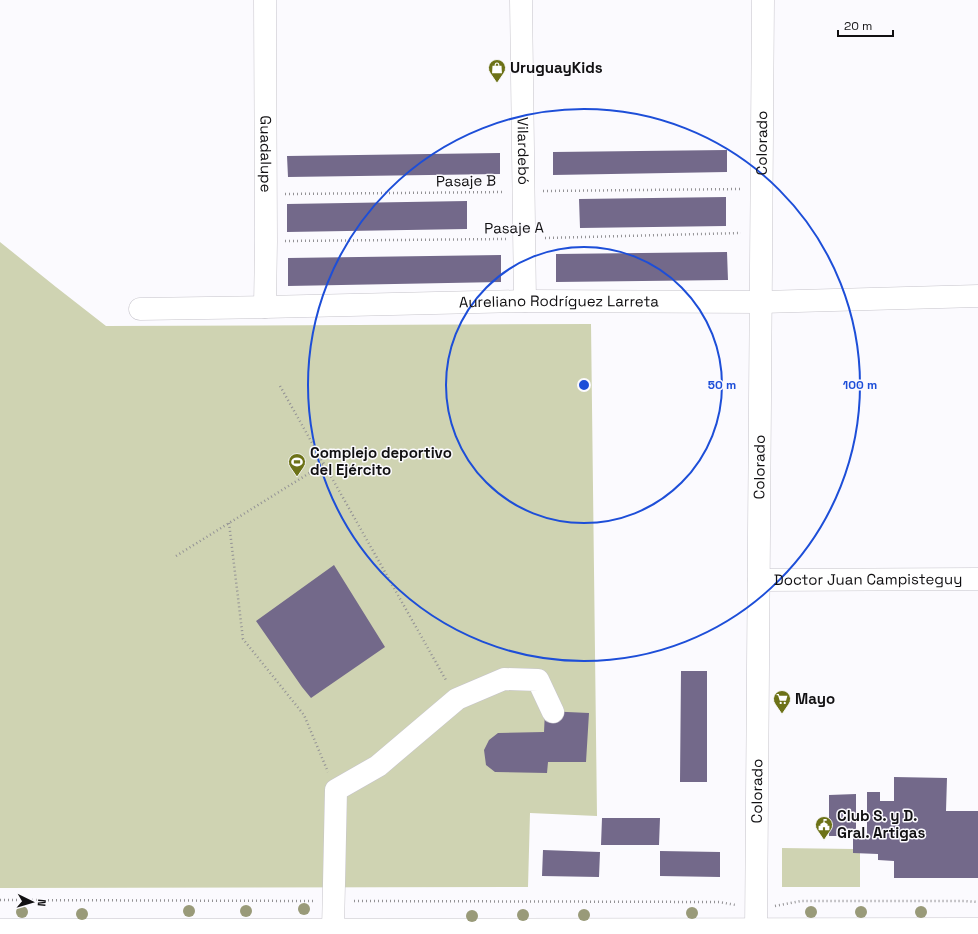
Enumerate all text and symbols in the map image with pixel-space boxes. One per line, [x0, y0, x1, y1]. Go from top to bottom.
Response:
scale bar [838, 12, 893, 38]
text: 20 m [844, 18, 872, 34]
shop icon: UruguayKids [487, 58, 507, 83]
place label: UruguayKids [510, 58, 603, 77]
street label: Colorado [752, 111, 771, 175]
street label: Guadalupe [256, 115, 276, 193]
street label: Vilardebó [514, 117, 533, 185]
street label: Pasaje B [436, 170, 496, 191]
street label: Pasaje A [484, 217, 544, 238]
street label: Aureliano Rodríguez Larreta [459, 291, 659, 312]
text: 50 m [708, 377, 736, 393]
text: 100 m [843, 377, 877, 393]
centre of rings [577, 378, 591, 392]
street label: Colorado [749, 435, 769, 499]
place label: Complejo deportivo del Ejército [310, 443, 452, 479]
sports icon: Complejo deportivo del Ejército [287, 452, 307, 477]
street label: Doctor Juan Campisteguy [774, 569, 962, 589]
supermarket icon: Mayo [772, 689, 792, 714]
place label: Mayo [795, 689, 835, 708]
street label: Colorado [747, 759, 766, 823]
place label: Club S. y D. Gral. Artigas [837, 806, 925, 842]
public building icon: Club S. y D. Gral. Artigas [814, 815, 834, 840]
north arrow [12, 882, 52, 922]
text: N [35, 899, 49, 907]

